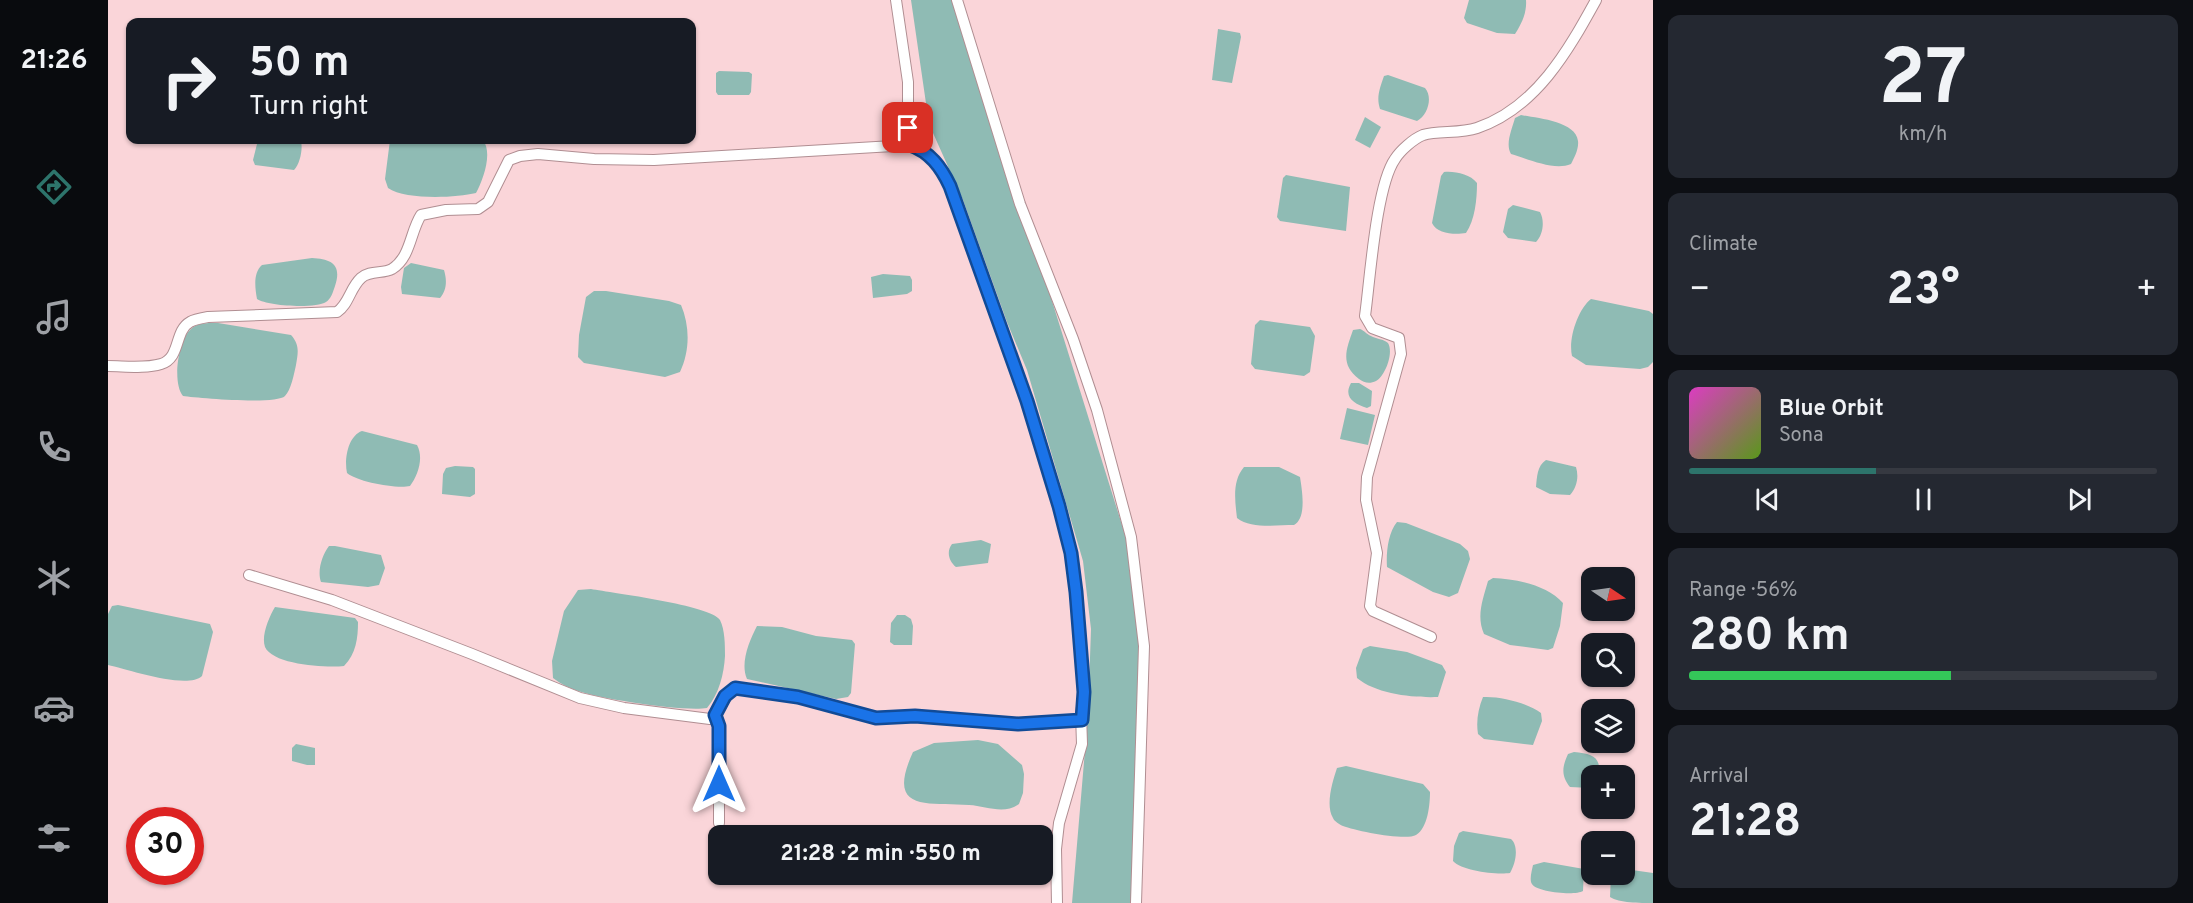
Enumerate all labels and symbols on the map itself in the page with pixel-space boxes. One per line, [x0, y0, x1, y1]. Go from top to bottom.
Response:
pin [882, 102, 933, 153]
north arrow [1581, 567, 1635, 621]
position arrow [687, 752, 751, 816]
speed limit sign: 30 [126, 807, 204, 885]

